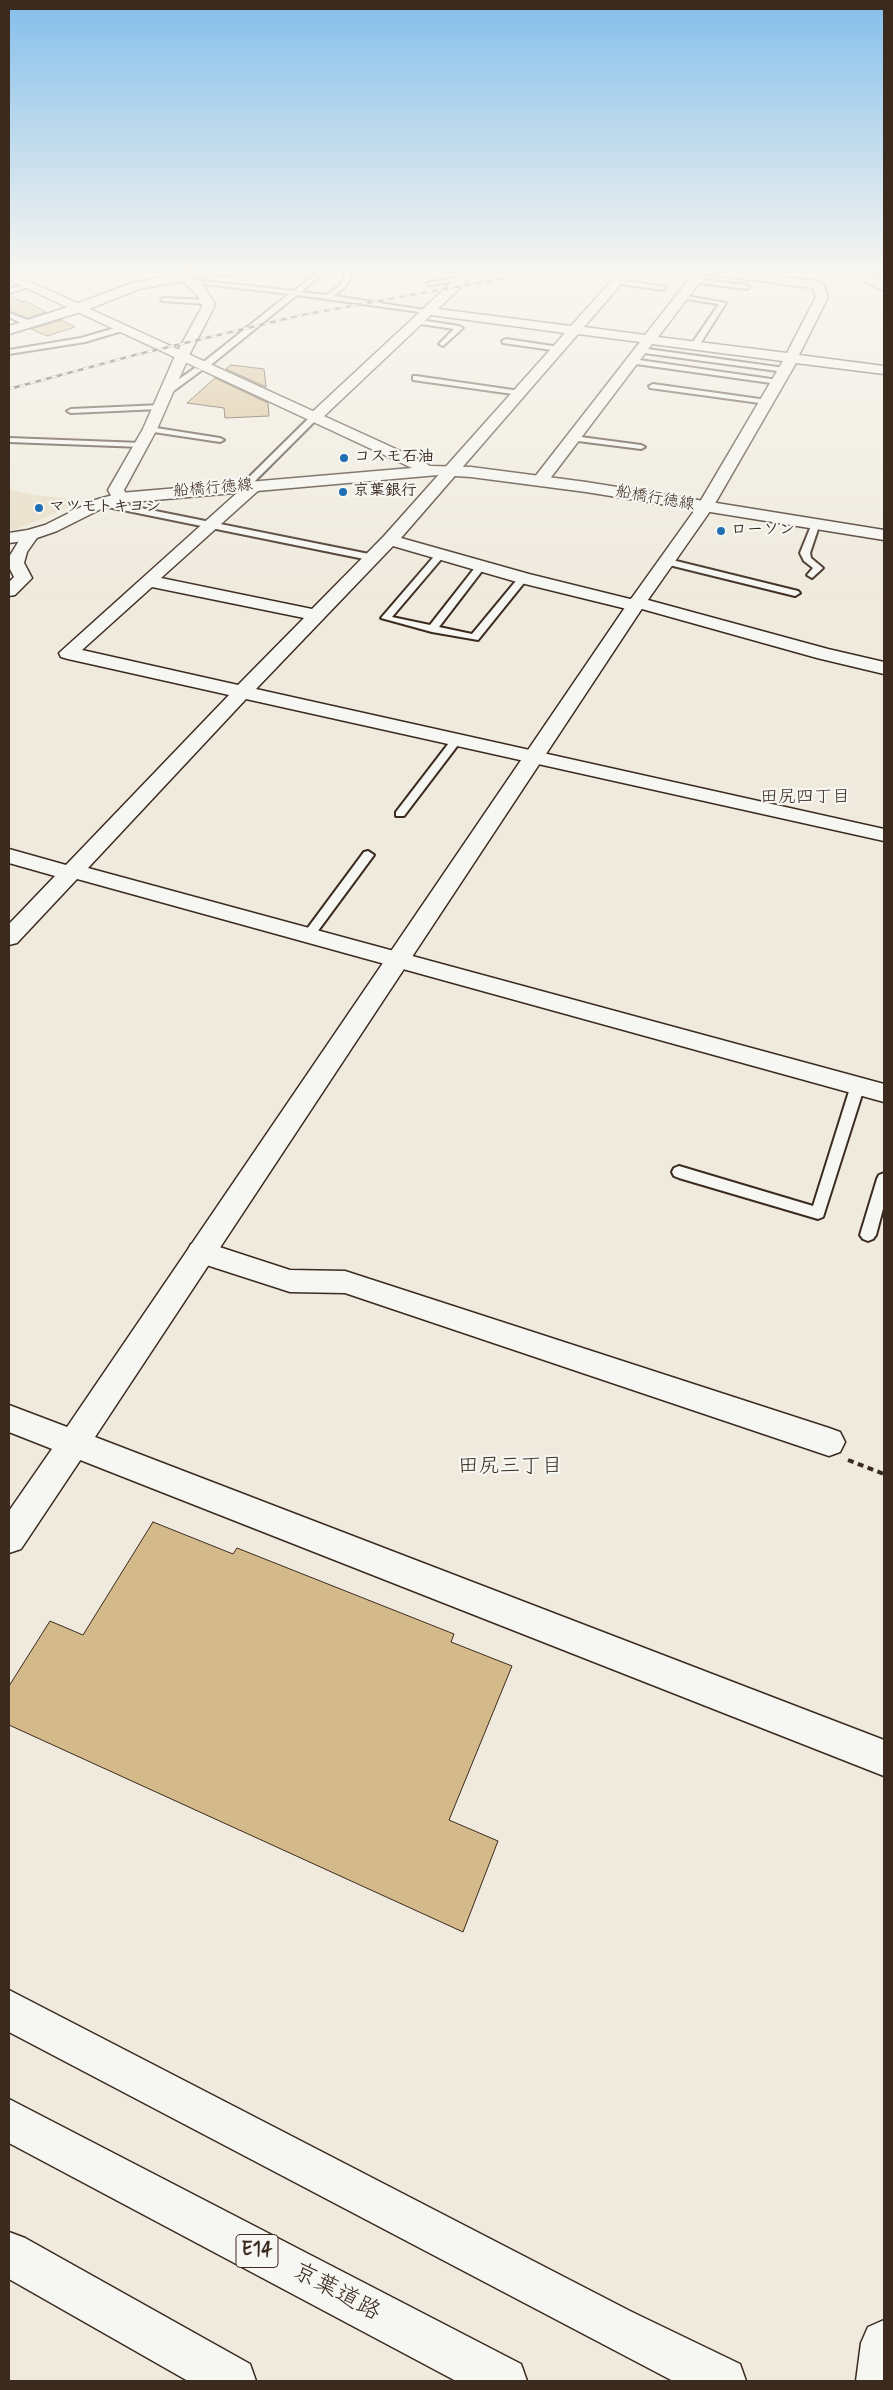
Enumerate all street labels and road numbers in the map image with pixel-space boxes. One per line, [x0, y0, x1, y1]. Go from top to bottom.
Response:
street label: 船橋行徳線 [172, 476, 254, 502]
street label: 船橋行徳線 [614, 483, 696, 515]
road number: E14 [236, 2234, 278, 2268]
street label: 京葉道路 [287, 2258, 385, 2328]

